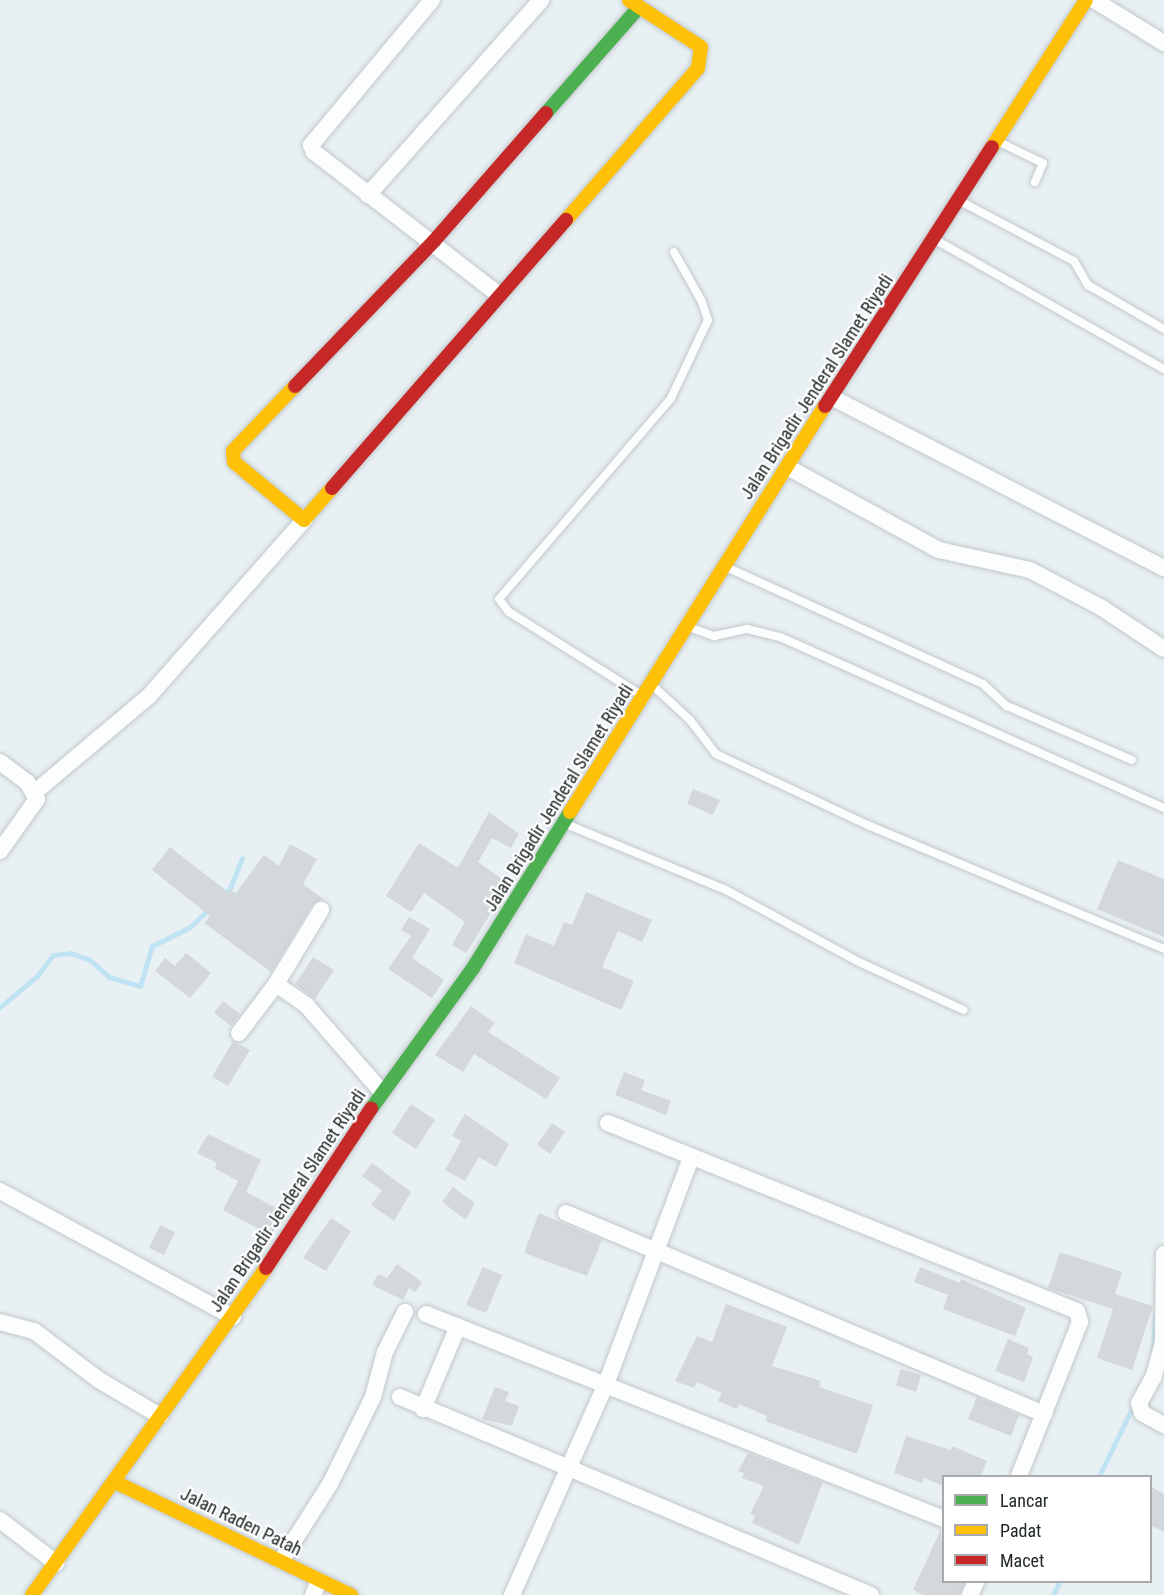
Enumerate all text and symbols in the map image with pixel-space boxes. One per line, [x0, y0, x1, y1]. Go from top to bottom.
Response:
street label: Jalan Brigadir Jenderal Slamet Riyadi [736, 270, 898, 504]
street label: Jalan Brigadir Jenderal Slamet Riyadi [480, 680, 638, 916]
street label: Jalan Brigadir Jenderal Slamet Riyadi [205, 1086, 371, 1316]
legend [942, 1475, 1152, 1583]
street label: Jalan Raden Patah [177, 1483, 305, 1561]
text: Lancar [1000, 1490, 1048, 1511]
text: Padat [1000, 1520, 1041, 1541]
text: Macet [1000, 1550, 1044, 1571]

